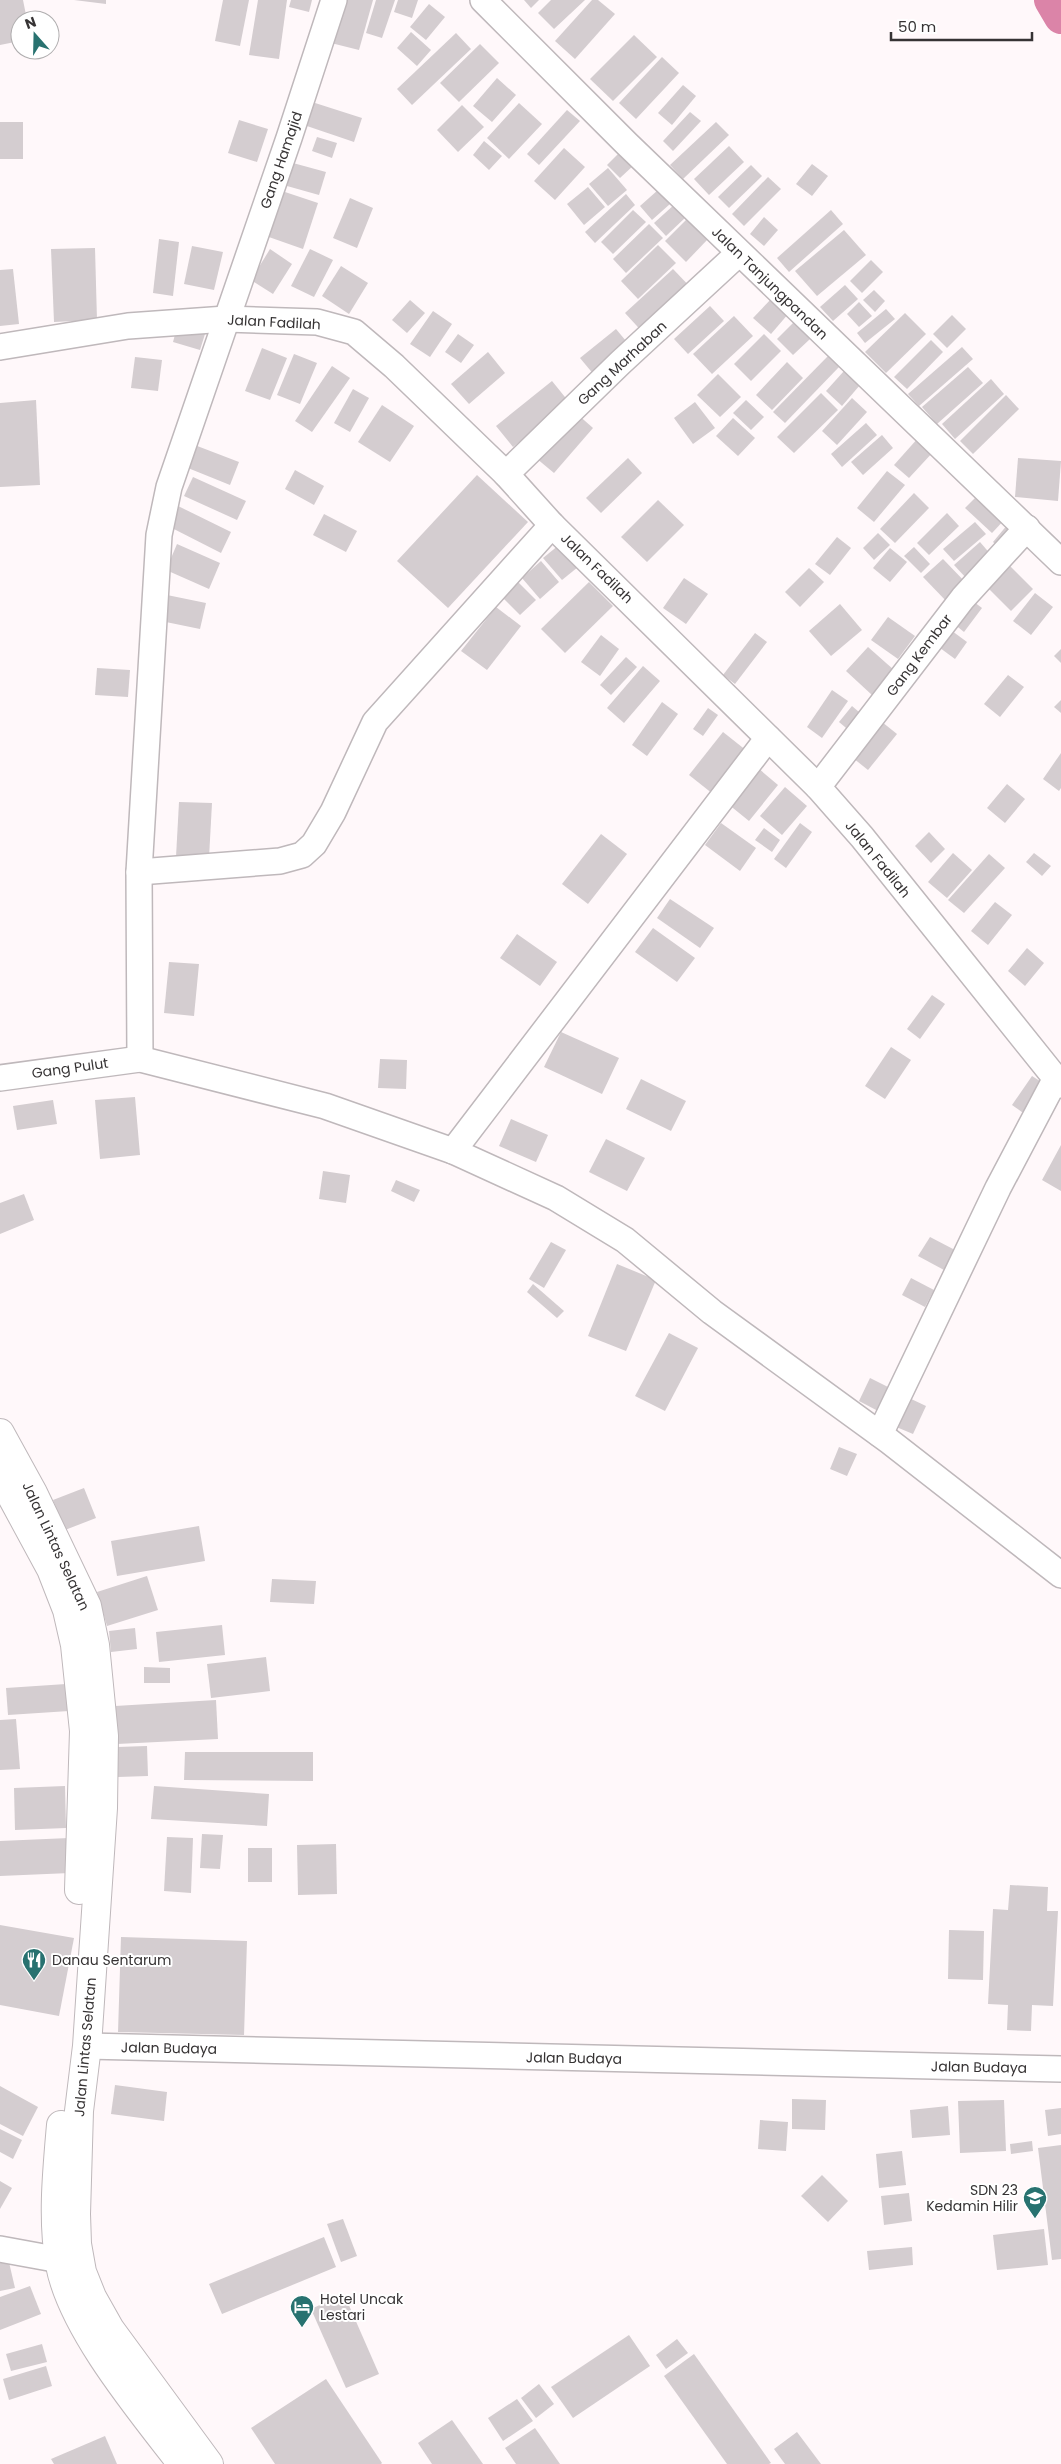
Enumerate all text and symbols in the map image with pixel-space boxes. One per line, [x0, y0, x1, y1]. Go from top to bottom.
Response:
north arrow [10, 10, 60, 60]
scale bar [891, 10, 1032, 42]
text: N [22, 12, 39, 34]
text: 50 m [898, 16, 936, 37]
street label: Gang Hamajid [255, 109, 307, 211]
street label: Jalan Tanjungpandan [707, 222, 833, 344]
street label: Jalan Fadilah [227, 310, 321, 334]
street label: Gang Marhaban [573, 316, 671, 410]
street label: Jalan Fadilah [556, 528, 638, 608]
street label: Gang Kembar [881, 610, 957, 700]
street label: Jalan Fadilah [841, 816, 915, 902]
street label: Gang Pulut [30, 1053, 110, 1083]
street label: Jalan Lintas Selatan [17, 1478, 95, 1614]
restaurant icon: Danau Sentarum [21, 1947, 47, 1981]
place label: Danau Sentarum [52, 1950, 172, 1970]
street label: Jalan Lintas Selatan [69, 1976, 101, 2118]
street label: Jalan Budaya [121, 2037, 217, 2059]
street label: Jalan Budaya [526, 2047, 622, 2069]
street label: Jalan Budaya [931, 2056, 1027, 2078]
place label: SDN 23 Kedamin Hilir [926, 2180, 1018, 2216]
school or university icon: SDN 23 Kedamin Hilir [1022, 2185, 1048, 2219]
place label: Hotel Uncak Lestari [320, 2289, 404, 2325]
hotel icon: Hotel Uncak Lestari [289, 2294, 315, 2328]

